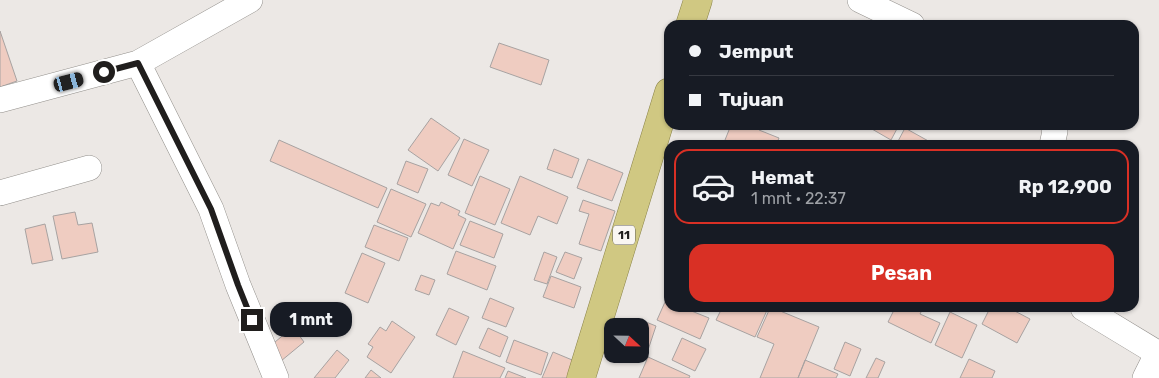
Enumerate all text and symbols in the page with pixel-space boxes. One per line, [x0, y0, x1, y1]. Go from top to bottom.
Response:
text: Jemput [719, 40, 793, 63]
route start [93, 61, 115, 83]
car [52, 71, 85, 93]
text: Tujuan [719, 88, 784, 111]
icon: car [691, 164, 736, 209]
text: Hemat [751, 166, 814, 189]
text: Rp 12,900 [1019, 175, 1112, 198]
text: 1 mnt · 22:37 [751, 189, 846, 208]
road number: 11 [613, 226, 635, 244]
button: Pesan [689, 244, 1114, 302]
callout: 1 mnt [270, 302, 352, 338]
route end [241, 309, 263, 331]
text: 1 mnt [289, 310, 333, 329]
north arrow [604, 318, 649, 362]
map controls [604, 318, 649, 363]

